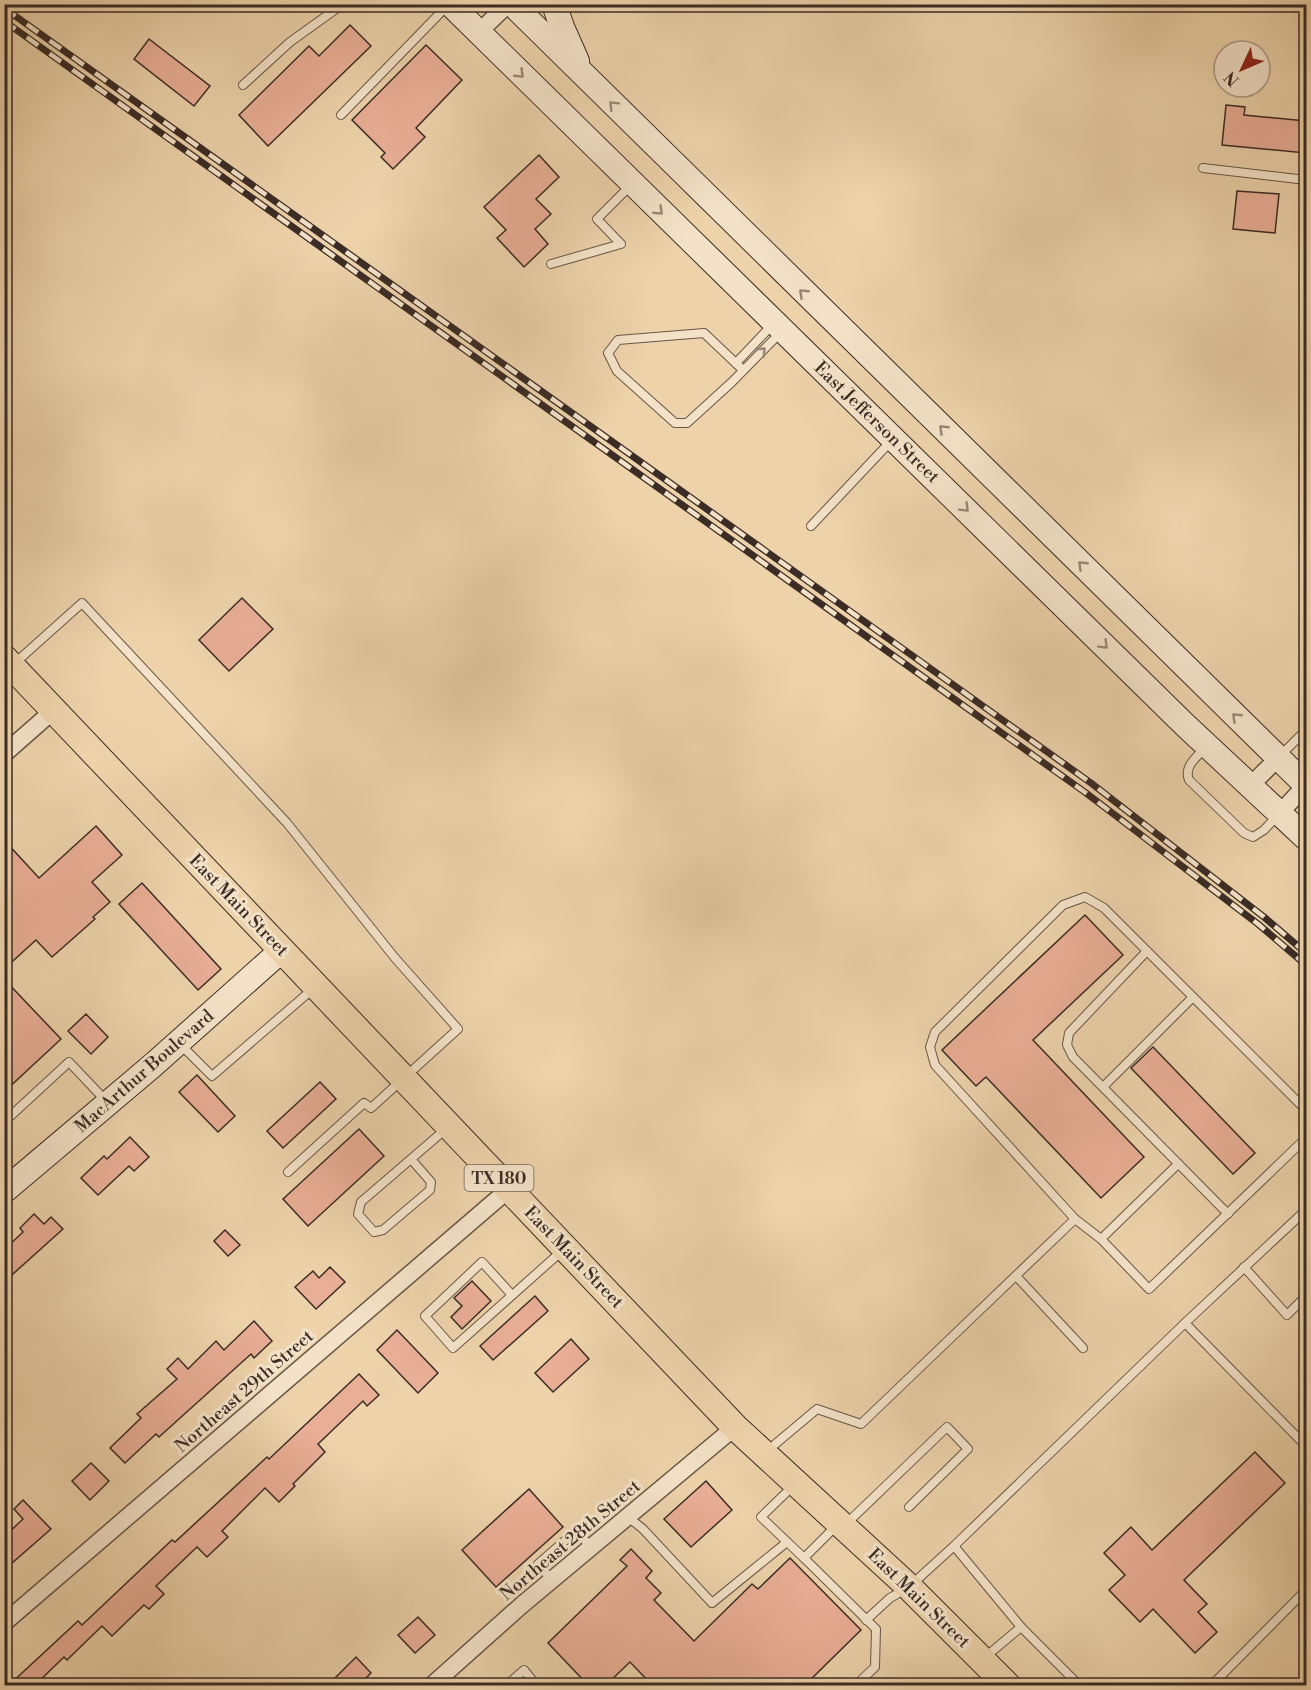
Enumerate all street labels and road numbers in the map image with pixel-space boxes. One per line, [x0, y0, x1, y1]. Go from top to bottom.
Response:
street label: East Jefferson Street [809, 356, 945, 489]
street label: East Main Street [184, 849, 294, 962]
street label: MacArthur Boulevard [70, 1004, 219, 1138]
road number: TX 180 [464, 1165, 534, 1191]
street label: East Main Street [519, 1201, 629, 1314]
street label: Northeast 29th Street [170, 1324, 319, 1458]
street label: Northeast 28th Street [495, 1474, 646, 1606]
street label: East Main Street [862, 1544, 975, 1654]

